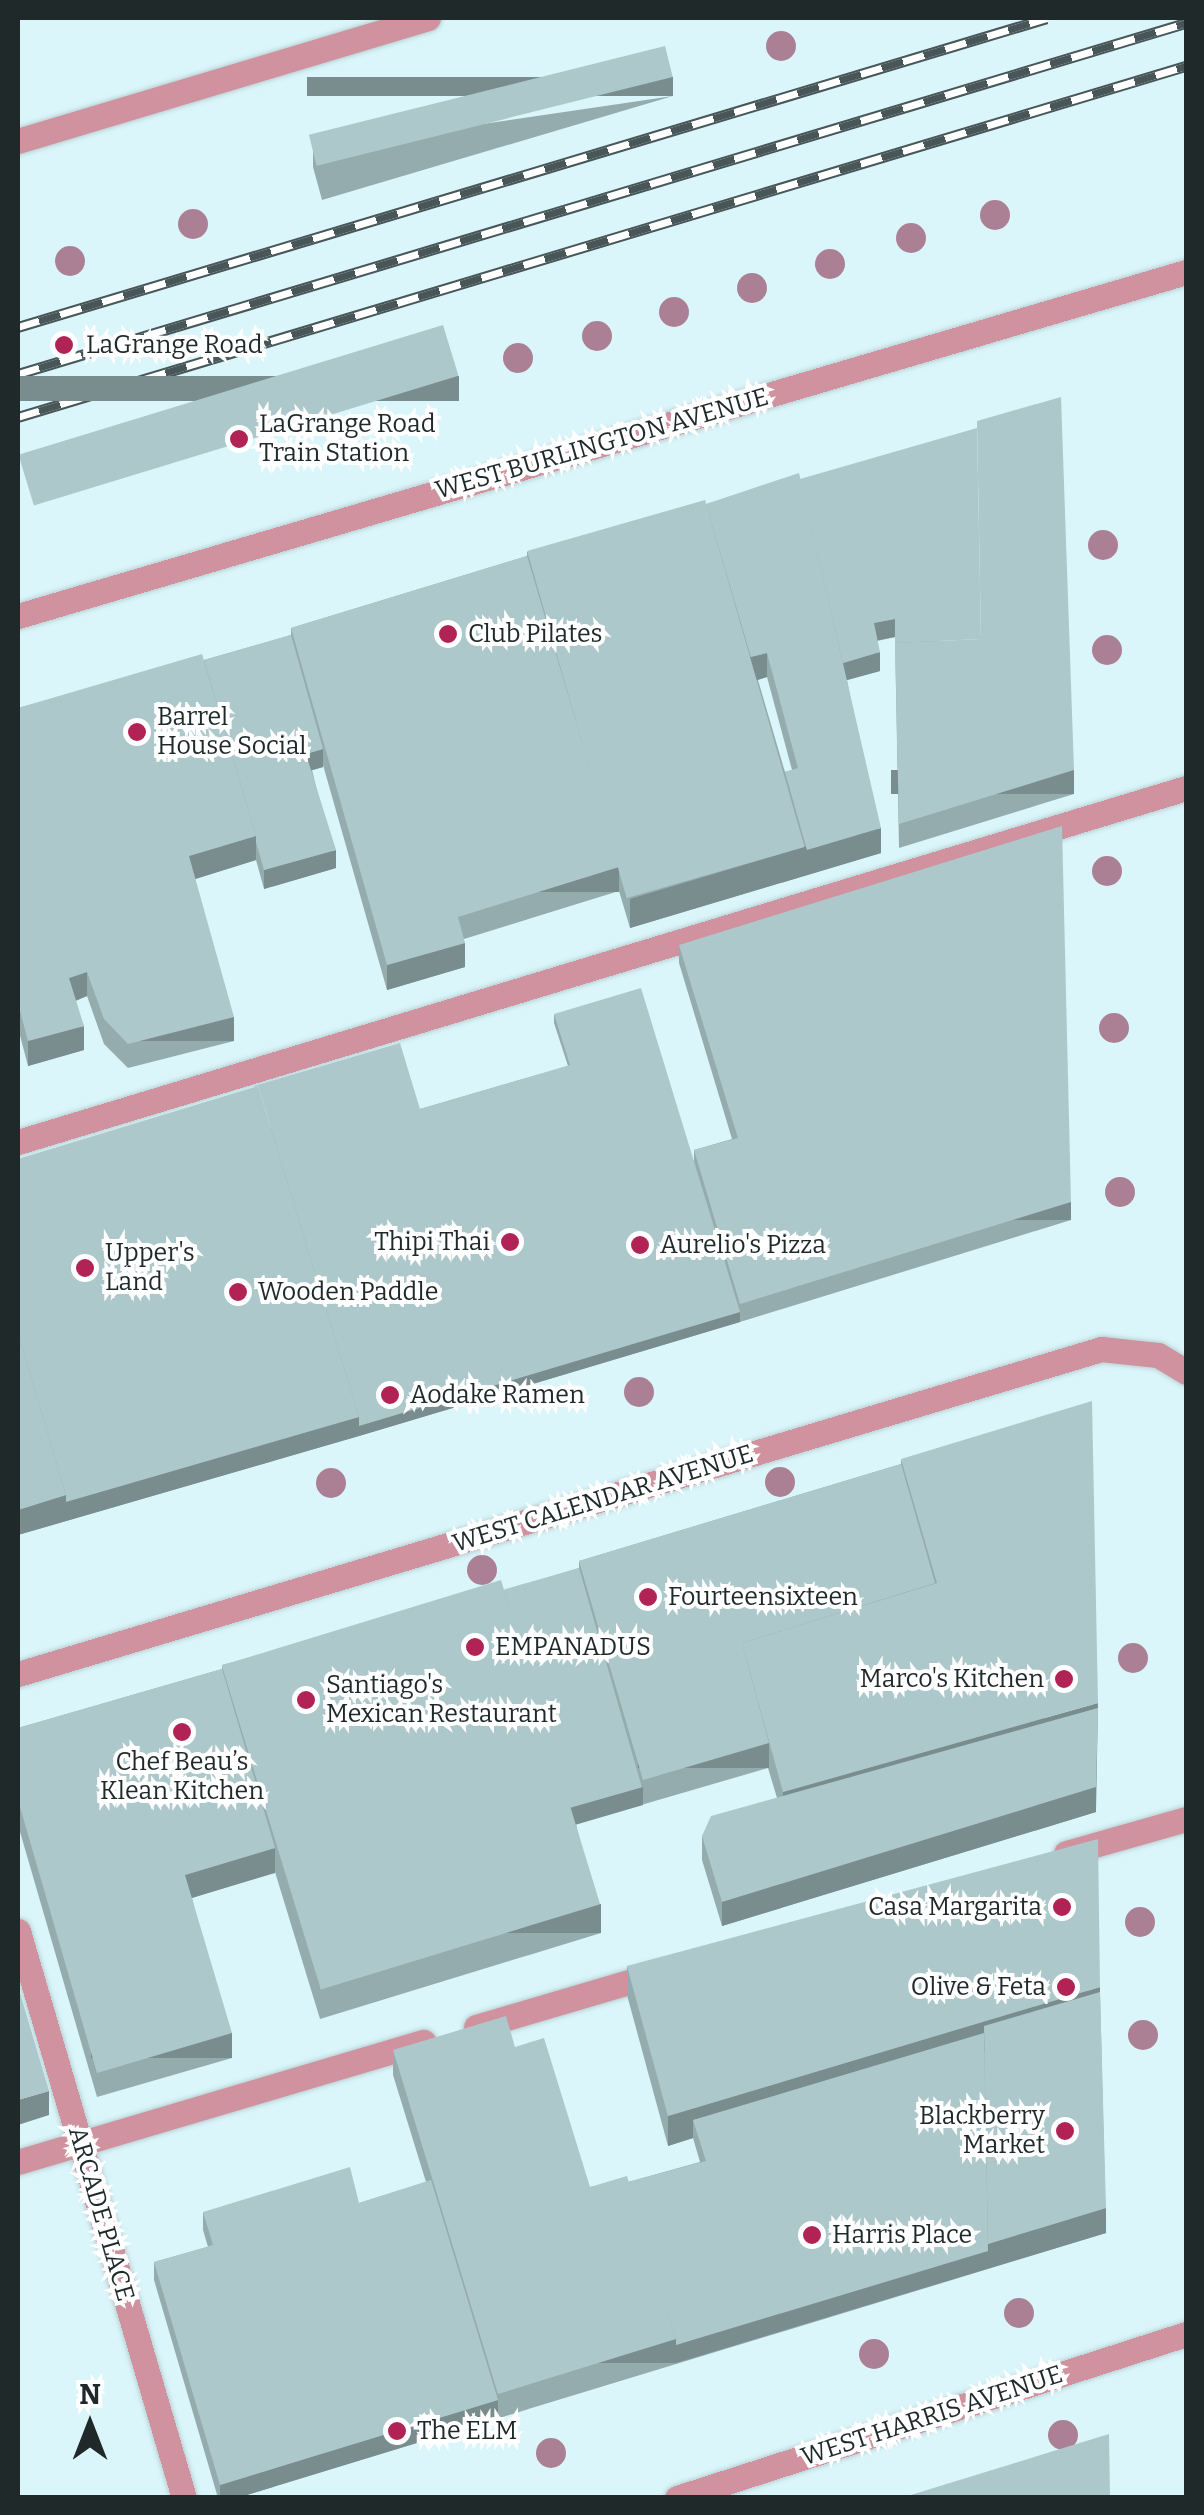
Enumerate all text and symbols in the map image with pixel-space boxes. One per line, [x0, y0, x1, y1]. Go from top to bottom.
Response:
place label: LaGrange Road [86, 330, 262, 360]
marker: LaGrange Road [51, 332, 77, 358]
street label: WEST BURLINGTON AVENUE [432, 382, 772, 506]
place label: LaGrange Road Train Station [259, 410, 435, 469]
marker: LaGrange Road Train Station [228, 428, 250, 450]
place label: Club Pilates [468, 619, 603, 649]
marker: Club Pilates [437, 623, 459, 645]
place label: Barrel House Social [157, 703, 307, 762]
marker: Barrel House Social [126, 721, 148, 743]
place label: Thipi Thai [374, 1227, 490, 1257]
place label: Aurelio's Pizza [660, 1230, 826, 1260]
marker: Thipi Thai [499, 1231, 521, 1253]
marker: Aurelio's Pizza [629, 1234, 651, 1256]
place label: Upper's Land [105, 1239, 195, 1298]
marker: Upper's Land [74, 1257, 96, 1279]
place label: Wooden Paddle [258, 1277, 438, 1307]
marker: Wooden Paddle [227, 1281, 249, 1303]
place label: Aodake Ramen [410, 1380, 585, 1410]
marker: Aodake Ramen [379, 1384, 401, 1406]
street label: WEST CALENDAR AVENUE [449, 1439, 757, 1559]
place label: Fourteensixteen [668, 1582, 858, 1612]
marker: Fourteensixteen [637, 1586, 659, 1608]
place label: EMPANADUS [495, 1632, 651, 1662]
marker: EMPANADUS [464, 1636, 486, 1658]
place label: Marco's Kitchen [860, 1664, 1044, 1694]
marker: Marco's Kitchen [1053, 1668, 1075, 1690]
place label: Santiago's Mexican Restaurant [326, 1671, 557, 1730]
marker: Santiago's Mexican Restaurant [295, 1689, 317, 1711]
marker: Chef Beau’s Klean Kitchen [171, 1721, 193, 1743]
place label: Chef Beau’s Klean Kitchen [100, 1748, 264, 1807]
place label: Casa Margarita [868, 1892, 1042, 1922]
marker: Casa Margarita [1051, 1896, 1073, 1918]
place label: Olive & Feta [911, 1972, 1046, 2002]
marker: Olive & Feta [1055, 1976, 1077, 1998]
place label: Blackberry Market [919, 2102, 1045, 2161]
marker: Blackberry Market [1054, 2120, 1076, 2142]
street label: ARCADE PLACE [62, 2123, 140, 2305]
place label: Harris Place [832, 2220, 972, 2250]
marker: Harris Place [801, 2224, 823, 2246]
street label: WEST HARRIS AVENUE [798, 2360, 1066, 2472]
north arrow [40, 2375, 140, 2475]
text: N [79, 2378, 101, 2411]
place label: The ELM [417, 2416, 517, 2446]
marker: The ELM [386, 2420, 408, 2442]

